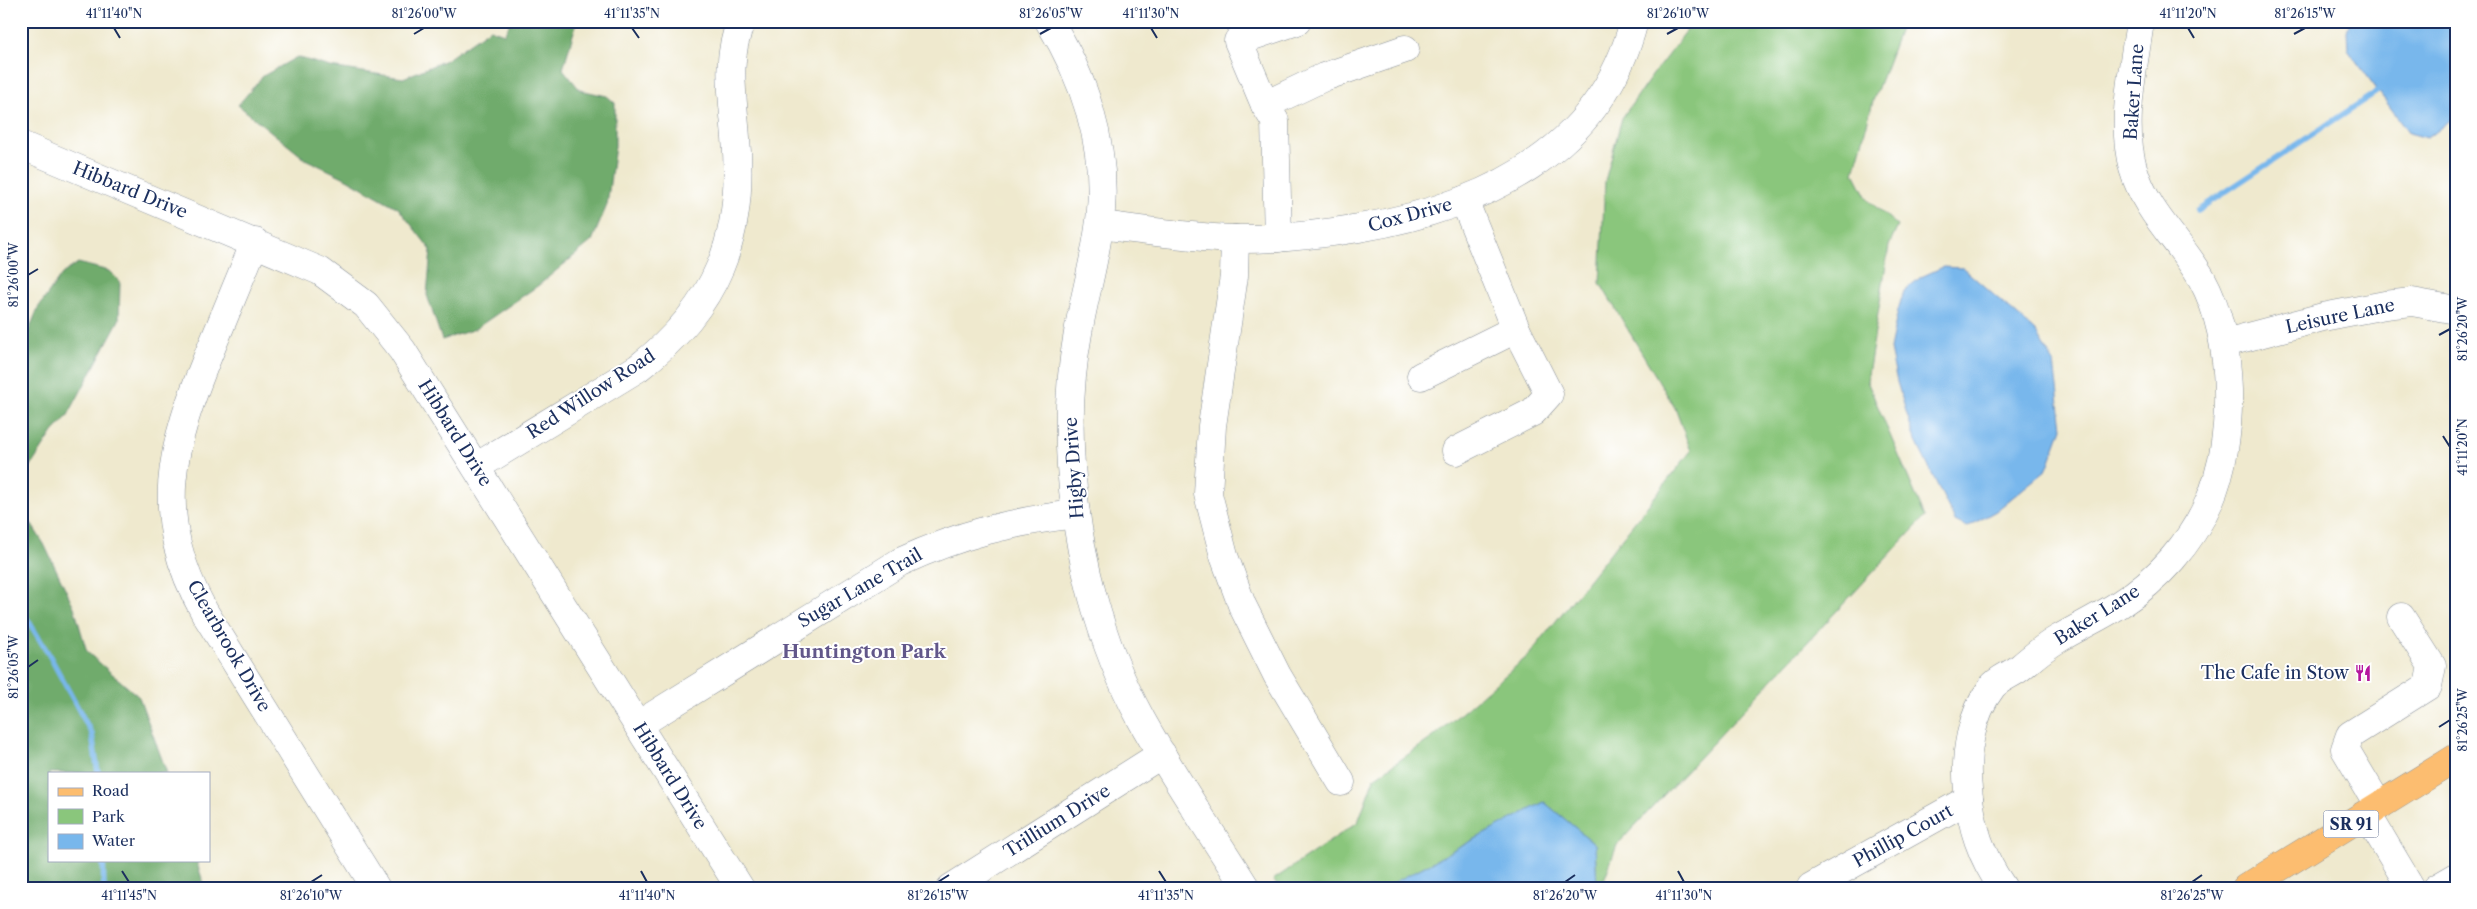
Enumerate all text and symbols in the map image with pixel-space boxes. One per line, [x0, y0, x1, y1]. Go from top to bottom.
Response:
text: 41°11'40"N [86, 6, 142, 21]
text: 81°26'00"W [391, 6, 457, 21]
text: 41°11'35"N [604, 6, 660, 21]
text: 81°26'05"W [1019, 6, 1084, 21]
text: 41°11'30"N [1123, 6, 1180, 21]
text: 81°26'10"W [1647, 6, 1710, 21]
text: 41°11'20"N [2159, 6, 2217, 21]
text: 81°26'15"W [2274, 6, 2337, 21]
street label: Baker Lane [2120, 43, 2148, 141]
street label: Hibbard Drive [69, 157, 191, 223]
street label: Cox Drive [1366, 193, 1454, 237]
text: 81°26'00"W [6, 242, 21, 308]
street label: Leisure Lane [2283, 294, 2397, 338]
text: 81°26'20"W [2455, 296, 2470, 361]
street label: Red Willow Road [523, 344, 659, 444]
street label: Hibbard Drive [413, 375, 497, 491]
street label: Higby Drive [1059, 416, 1089, 520]
text: 41°11'20"N [2455, 418, 2470, 476]
street label: Sugar Lane Trail [794, 543, 926, 633]
street label: Clearbrook Drive [182, 576, 276, 716]
street label: Baker Lane [2050, 580, 2144, 650]
text: 81°26'05"W [6, 634, 21, 699]
district label: Huntington Park [782, 640, 946, 663]
place label: The Cafe in Stow [2201, 662, 2350, 684]
restaurant icon: The Cafe in Stow [2353, 663, 2373, 683]
text: 81°26'25"W [2455, 687, 2470, 752]
street label: Hibbard Drive [628, 718, 712, 834]
legend [48, 772, 210, 862]
street label: Trillium Drive [1000, 780, 1114, 862]
text: Road [92, 781, 129, 800]
street label: Phillip Court [1849, 799, 1957, 872]
text: Park [92, 807, 126, 826]
road number: SR 91 [2324, 811, 2378, 838]
text: Water [91, 831, 136, 850]
text: 41°11'45"N [101, 888, 157, 903]
text: 81°26'10"W [280, 888, 343, 903]
text: 41°11'40"N [619, 888, 675, 903]
text: 81°26'15"W [907, 888, 970, 903]
text: 41°11'35"N [1138, 888, 1194, 903]
text: 81°26'20"W [1533, 888, 1598, 903]
text: 41°11'30"N [1656, 888, 1713, 903]
text: 81°26'25"W [2160, 888, 2225, 903]

